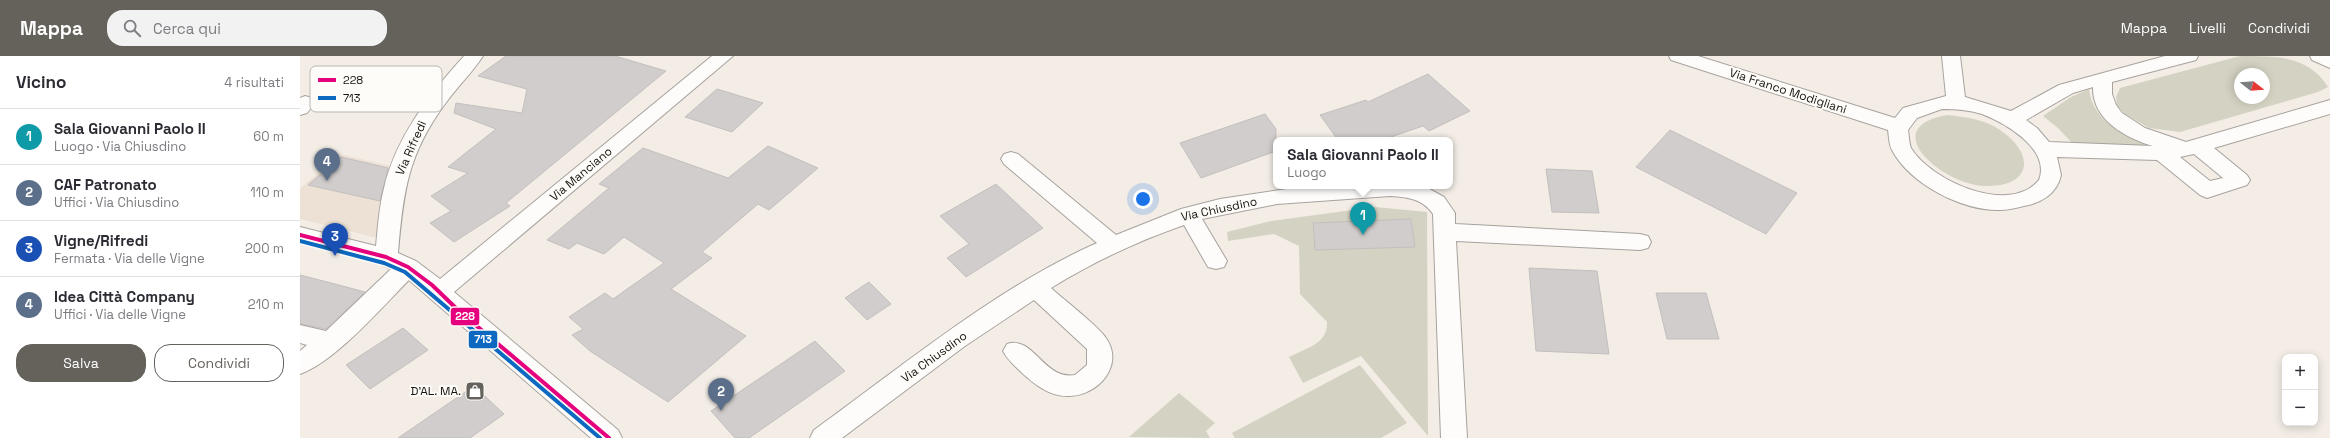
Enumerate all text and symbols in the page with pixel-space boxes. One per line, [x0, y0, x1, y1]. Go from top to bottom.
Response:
search box [107, 10, 387, 46]
text: Mappa [20, 16, 83, 41]
icon: search [121, 17, 143, 39]
text: Cerca qui [153, 19, 221, 38]
text: Mappa [2121, 19, 2167, 37]
text: Livelli [2189, 19, 2226, 37]
text: Condividi [2248, 19, 2310, 37]
street label: Via Franco Modigliani [1727, 64, 1849, 118]
legend [310, 66, 442, 112]
north arrow [2234, 68, 2270, 104]
text: Vicino [16, 71, 66, 93]
text: 228 [343, 73, 363, 87]
text: 4 risultati [224, 74, 284, 91]
text: 713 [343, 91, 361, 105]
street label: Via Rifredi [392, 118, 430, 178]
text: Sala Giovanni Paolo II [54, 119, 206, 138]
text: 1 [26, 128, 32, 145]
text: 60 m [253, 128, 284, 145]
popup [1273, 137, 1453, 189]
text: Luogo · Via Chiusdino [54, 138, 186, 155]
street label: Via Manciano [546, 143, 616, 205]
text: Sala Giovanni Paolo II [1287, 145, 1439, 164]
pin: 4 [314, 148, 340, 181]
text: Luogo [1287, 164, 1327, 181]
text: CAF Patronato [54, 175, 157, 194]
text: 2 [25, 184, 33, 201]
text: 110 m [250, 184, 284, 201]
your location [1133, 189, 1153, 209]
street label: Via Chiusdino [1179, 193, 1259, 225]
text: Uffici · Via Chiusdino [54, 194, 179, 211]
pin: 1 [1350, 202, 1376, 235]
pin: 3 [322, 223, 348, 256]
text: Vigne/Rifredi [54, 231, 148, 250]
text: 3 [25, 240, 33, 257]
text: 200 m [245, 240, 284, 257]
text: Fermata · Via delle Vigne [54, 250, 205, 267]
text: Idea Città Company [54, 287, 195, 306]
text: 4 [25, 296, 33, 313]
text: 210 m [248, 296, 284, 313]
text: Uffici · Via delle Vigne [54, 306, 186, 323]
line badge: 228 [450, 307, 480, 326]
text: 228 [455, 309, 475, 323]
street label: Via Chiusdino [898, 328, 970, 386]
line badge: 713 [468, 330, 498, 349]
text: 713 [474, 332, 492, 346]
button: Salva [16, 344, 146, 382]
button: Condividi [154, 344, 284, 382]
map controls [2282, 354, 2318, 426]
button: + [2282, 354, 2318, 390]
pin: 2 [708, 378, 734, 411]
shop icon: D'AL. MA. [464, 380, 486, 402]
place label: D'AL. MA. [410, 383, 461, 399]
button: − [2282, 390, 2318, 426]

